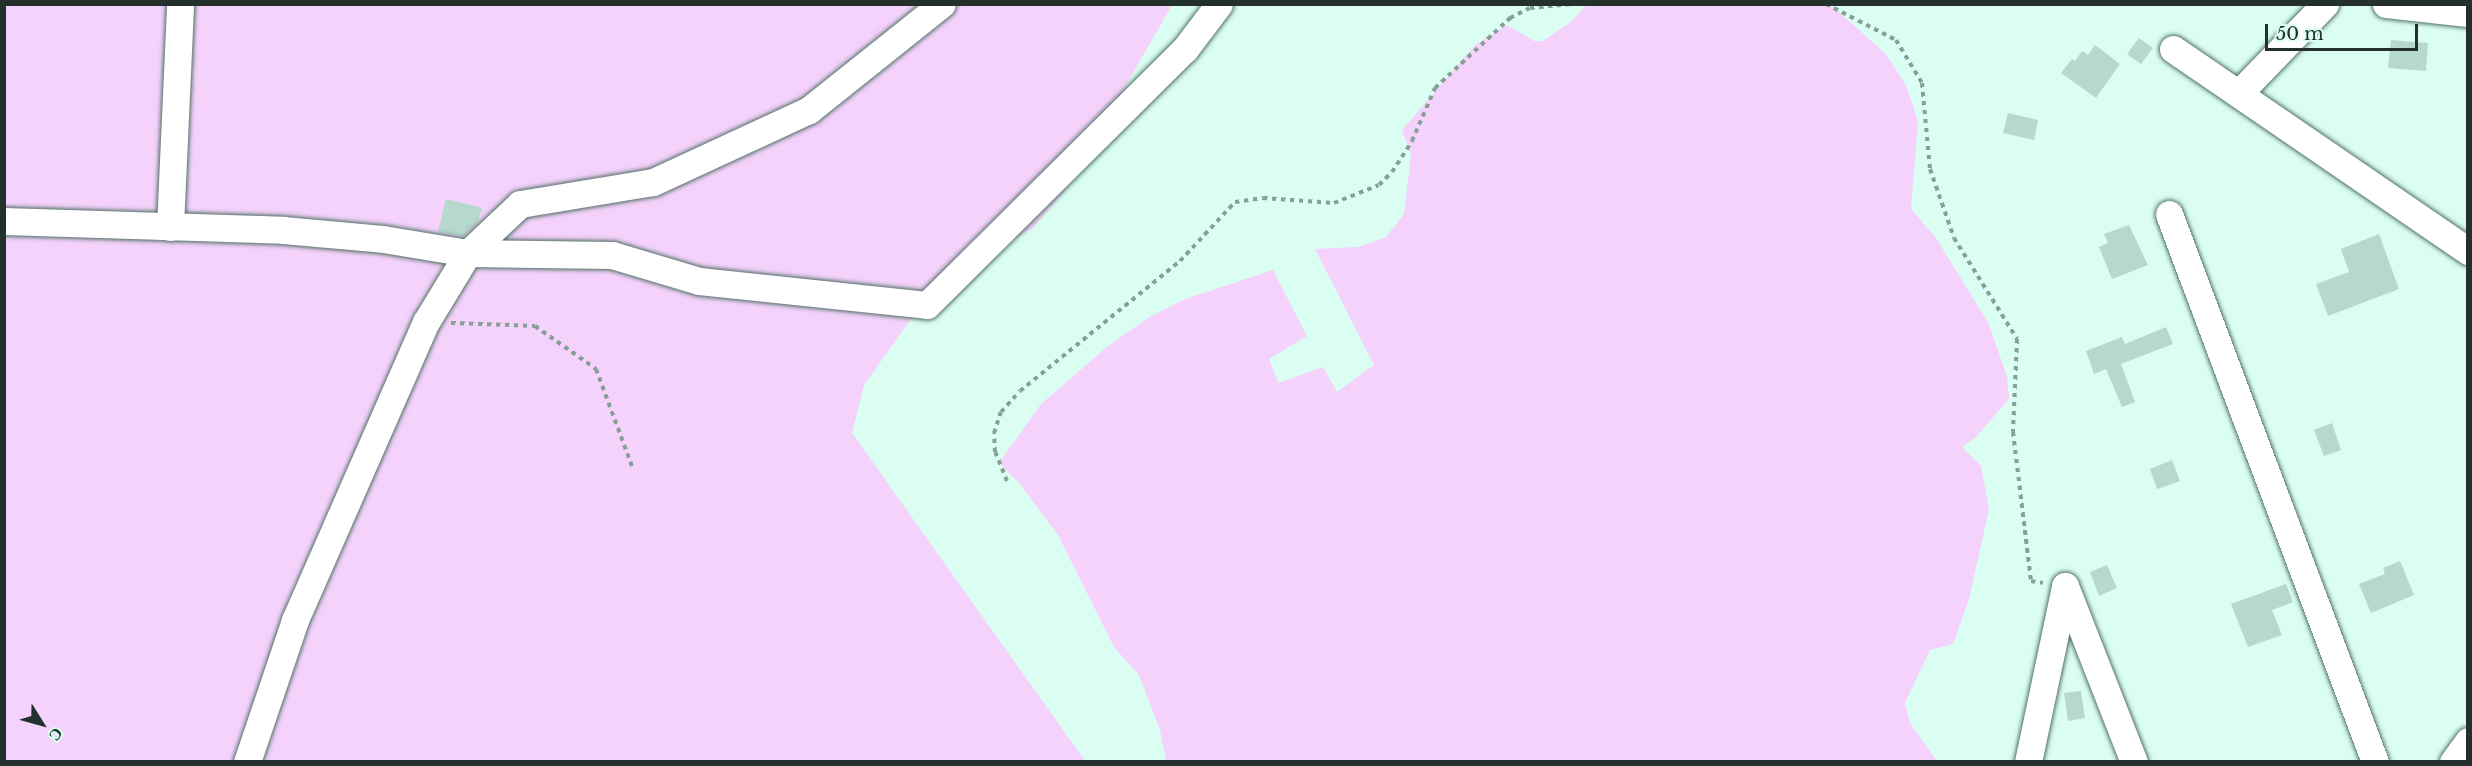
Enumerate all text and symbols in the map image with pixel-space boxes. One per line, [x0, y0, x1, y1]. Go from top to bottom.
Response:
scale bar [2268, 12, 2421, 50]
text: 50 m [2276, 23, 2324, 45]
north arrow [12, 694, 72, 754]
text: С [45, 724, 68, 745]

